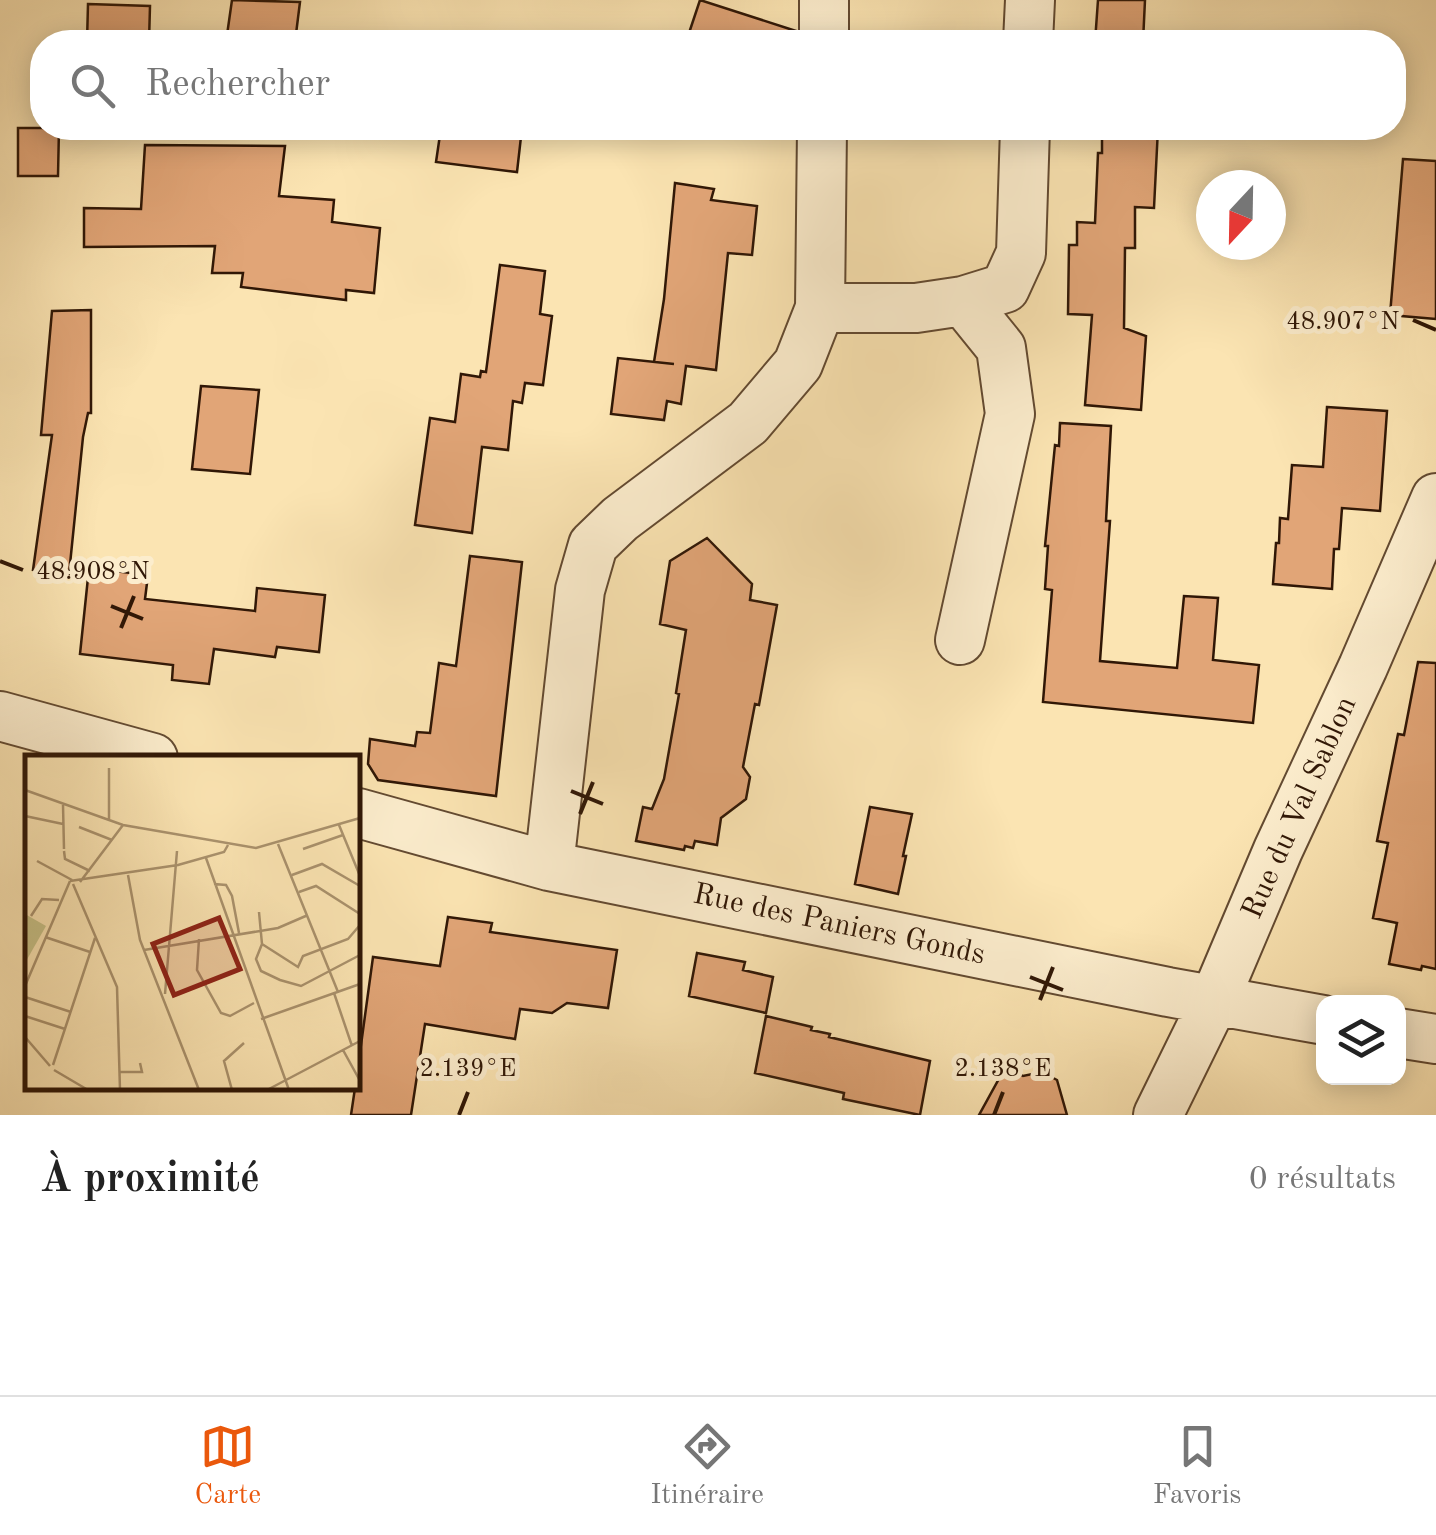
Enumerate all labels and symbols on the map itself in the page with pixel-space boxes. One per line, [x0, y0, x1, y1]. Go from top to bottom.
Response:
north arrow [1196, 170, 1286, 260]
text: 48.907°N [1286, 310, 1400, 335]
text: 48.908°N [36, 560, 150, 585]
street label: Rue du Val Sablon [1238, 692, 1362, 924]
inset map [25, 755, 360, 1090]
street label: Rue des Paniers Gonds [690, 879, 988, 971]
text: 2.139°E [420, 1057, 516, 1082]
text: 2.138°E [955, 1057, 1051, 1082]

